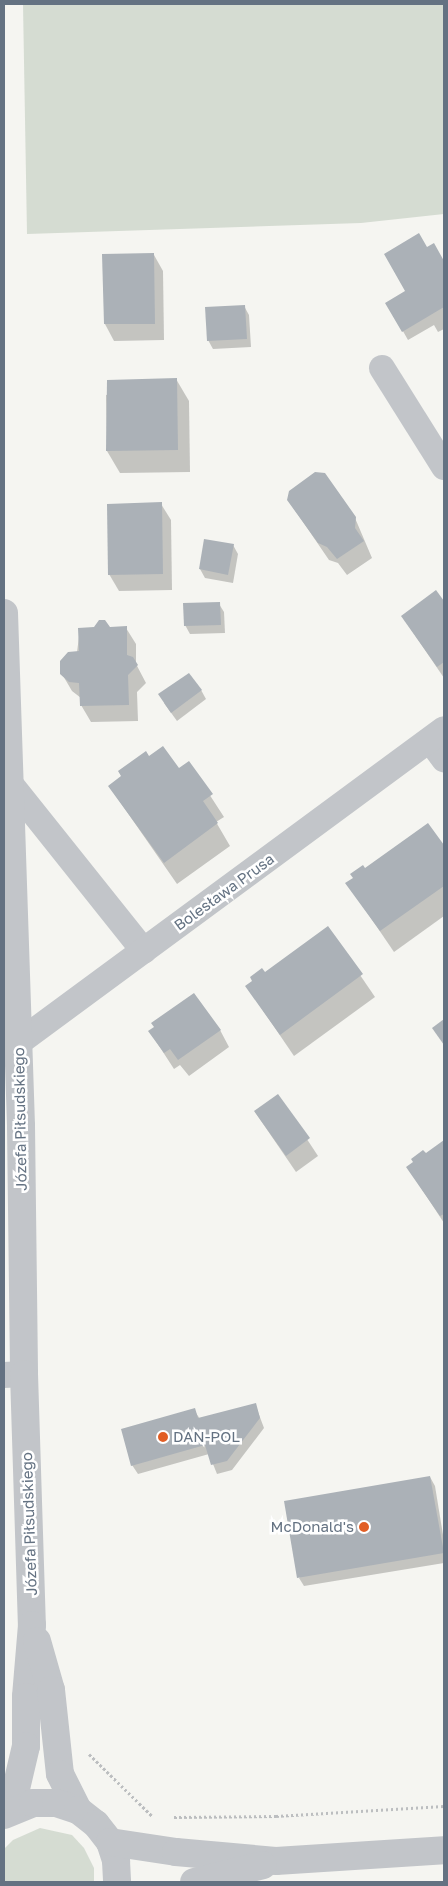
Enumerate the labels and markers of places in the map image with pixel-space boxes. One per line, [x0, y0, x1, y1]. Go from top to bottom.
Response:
place label: DAN-POL [173, 1428, 240, 1446]
marker: DAN-POL [157, 1431, 169, 1443]
place label: McDonald's [271, 1518, 354, 1536]
marker: McDonald's [358, 1521, 370, 1533]

